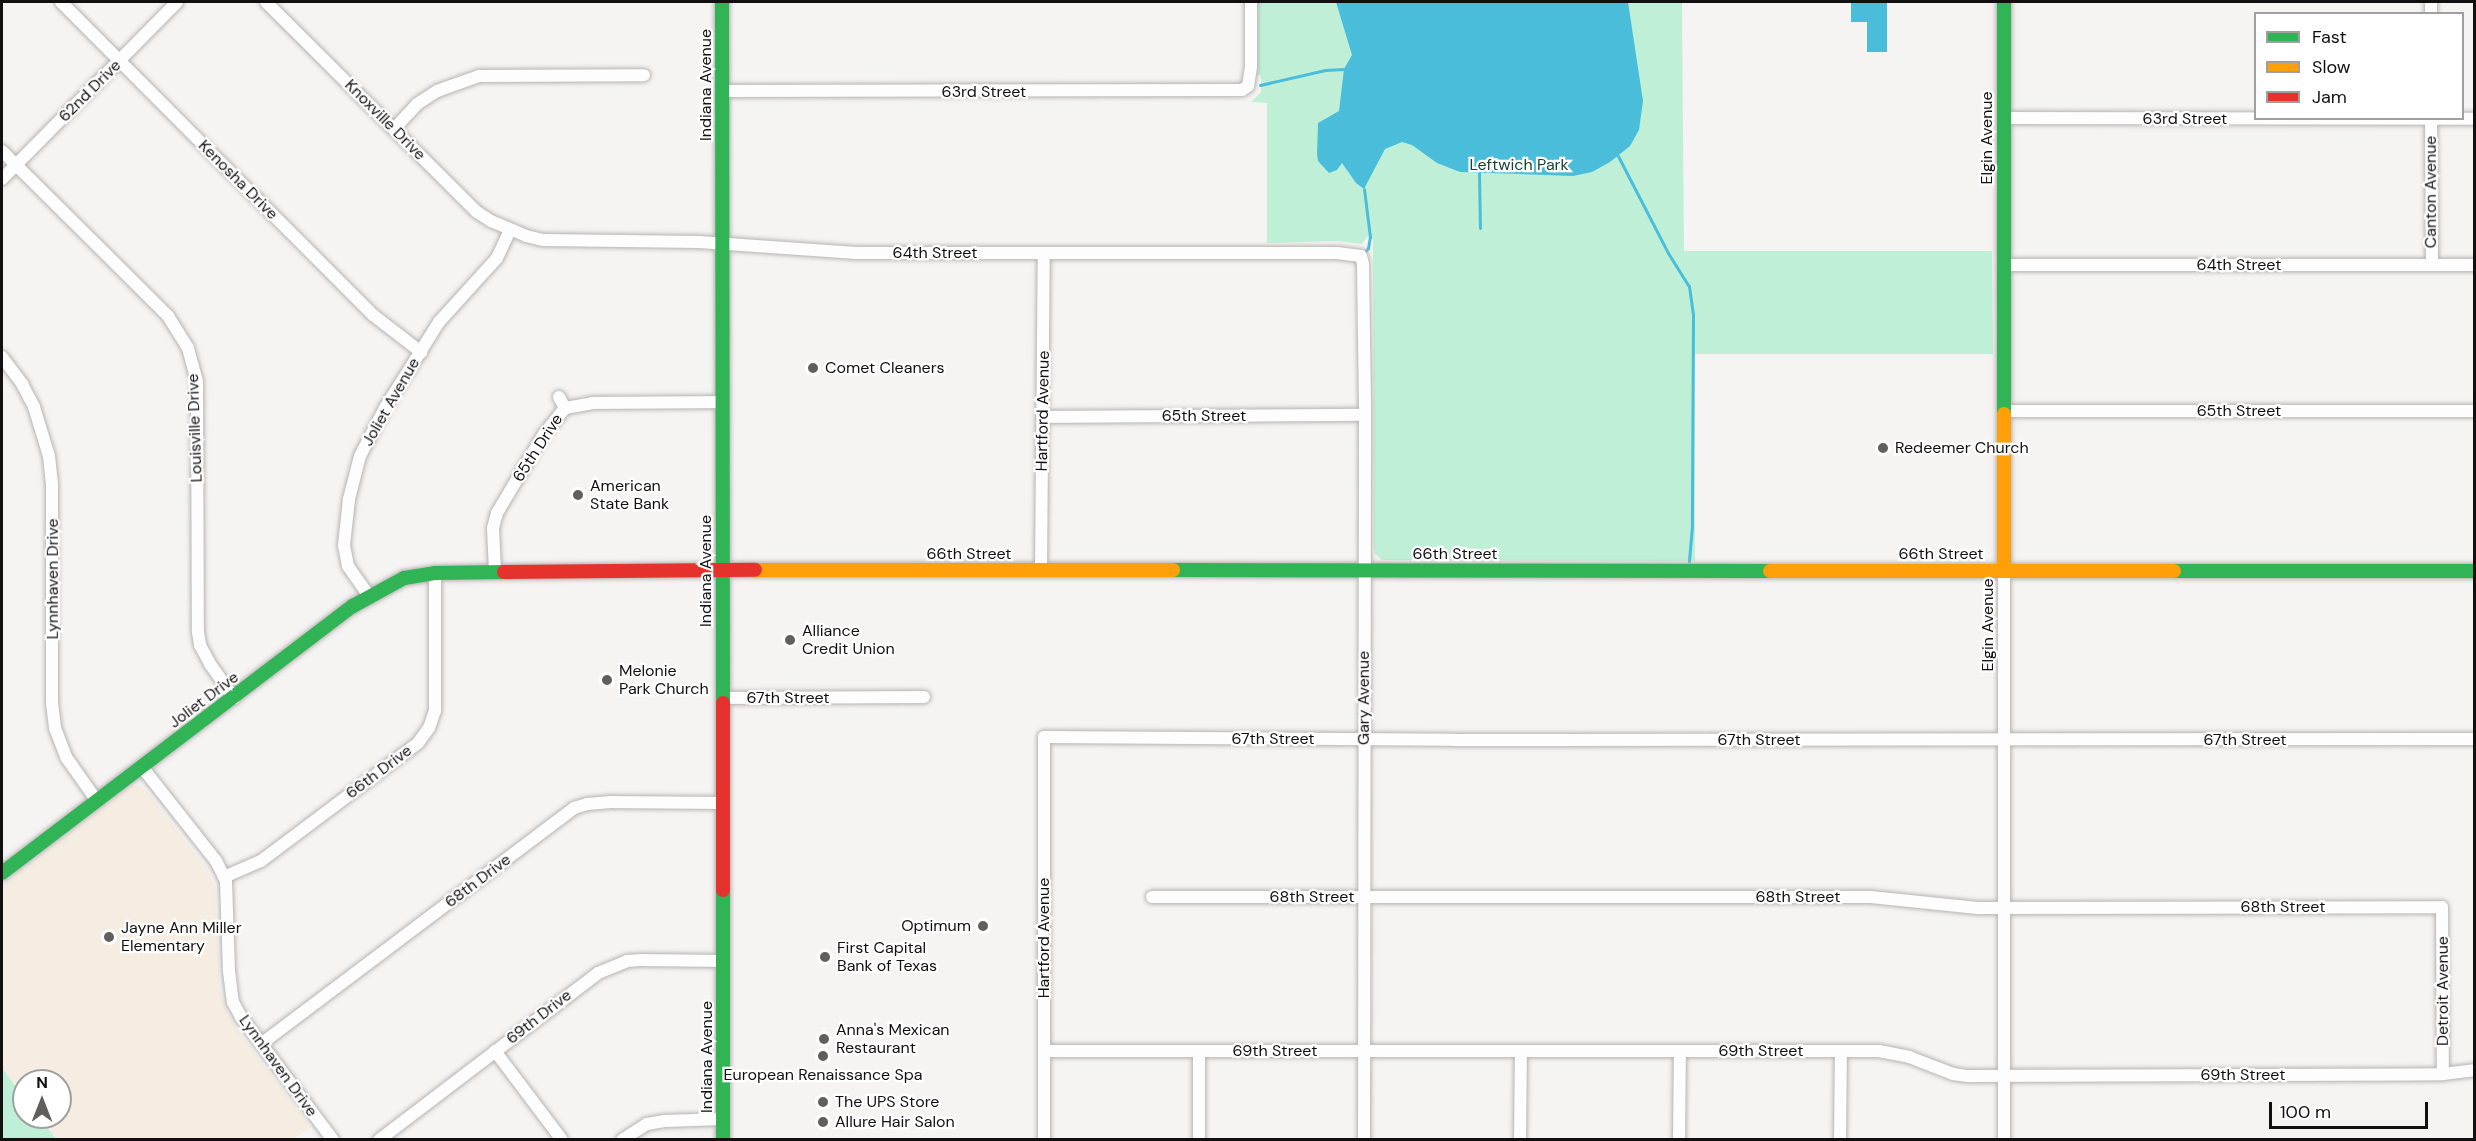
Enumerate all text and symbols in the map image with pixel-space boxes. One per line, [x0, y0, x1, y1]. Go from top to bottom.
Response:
legend [2254, 12, 2464, 120]
text: Fast [2312, 25, 2347, 49]
street label: Indiana Avenue [696, 29, 716, 141]
text: Slow [2312, 55, 2351, 79]
street label: 62nd Drive [55, 56, 125, 126]
street label: Knoxville Drive [341, 76, 429, 164]
street label: 63rd Street [942, 82, 1026, 102]
text: Jam [2312, 85, 2347, 109]
street label: Elgin Avenue [1977, 91, 1997, 185]
street label: 63rd Street [2143, 109, 2227, 129]
street label: Kenosha Drive [194, 136, 282, 224]
street label: Canton Avenue [2421, 136, 2441, 248]
park label: Leftwich Park [1469, 155, 1569, 175]
street label: 64th Street [893, 243, 977, 263]
street label: 64th Street [2197, 255, 2281, 275]
street label: Hartford Avenue [1032, 351, 1054, 471]
street label: Joliet Avenue [358, 354, 424, 450]
place label: Comet Cleaners [825, 358, 945, 378]
marker: Comet Cleaners [806, 361, 820, 375]
street label: Louisville Drive [184, 373, 206, 483]
street label: 65th Street [2197, 401, 2281, 421]
street label: 65th Street [1162, 406, 1246, 426]
street label: 65th Drive [509, 410, 567, 486]
place label: Redeemer Church [1895, 438, 2029, 458]
marker: Redeemer Church [1876, 441, 1890, 455]
place label: American State Bank [590, 476, 669, 514]
marker: American State Bank [571, 488, 585, 502]
street label: Indiana Avenue [696, 515, 716, 627]
street label: Lynnhaven Drive [43, 519, 63, 639]
street label: 66th Street [926, 544, 1012, 564]
street label: 66th Street [1412, 544, 1498, 564]
street label: 66th Street [1898, 544, 1984, 564]
street label: Elgin Avenue [1978, 578, 1998, 672]
place label: Alliance Credit Union [802, 621, 895, 659]
marker: Alliance Credit Union [783, 633, 797, 647]
street label: Gary Avenue [1354, 651, 1374, 745]
place label: Melonie Park Church [619, 661, 709, 699]
street label: Joliet Drive [165, 668, 243, 732]
marker: Melonie Park Church [600, 673, 614, 687]
street label: 67th Street [746, 688, 830, 708]
street label: 67th Street [1231, 729, 1315, 749]
street label: 67th Street [1717, 730, 1801, 750]
street label: 67th Street [2203, 730, 2287, 750]
street label: 66th Drive [342, 741, 416, 803]
street label: 68th Drive [441, 850, 515, 912]
street label: Hartford Avenue [1034, 878, 1054, 998]
street label: 68th Street [1270, 887, 1354, 907]
street label: 68th Street [1756, 887, 1840, 907]
street label: 68th Street [2241, 897, 2325, 917]
place label: Optimum [901, 916, 971, 936]
place label: Jayne Ann Miller Elementary [121, 918, 242, 956]
marker: Optimum [976, 919, 990, 933]
marker: Jayne Ann Miller Elementary [102, 930, 116, 944]
street label: Detroit Avenue [2433, 936, 2453, 1046]
place label: First Capital Bank of Texas [837, 938, 937, 976]
marker: First Capital Bank of Texas [818, 950, 832, 964]
street label: 69th Drive [503, 986, 575, 1048]
street label: Indiana Avenue [697, 1001, 717, 1113]
street label: Lynnhaven Drive [235, 1012, 321, 1120]
place label: Anna's Mexican Restaurant [836, 1020, 950, 1058]
marker: Anna's Mexican Restaurant [817, 1032, 831, 1046]
street label: 69th Street [1233, 1041, 1317, 1061]
street label: 69th Street [1719, 1041, 1803, 1061]
marker: European Renaissance Spa [816, 1049, 830, 1063]
place label: European Renaissance Spa [724, 1065, 922, 1085]
street label: 69th Street [2201, 1065, 2285, 1085]
north arrow [12, 1069, 72, 1129]
text: N [36, 1072, 48, 1093]
scale bar [2272, 1090, 2431, 1128]
place label: The UPS Store [835, 1092, 939, 1112]
marker: The UPS Store [816, 1095, 830, 1109]
text: 100 m [2280, 1100, 2331, 1124]
place label: Allure Hair Salon [835, 1112, 955, 1132]
marker: Allure Hair Salon [816, 1115, 830, 1129]

